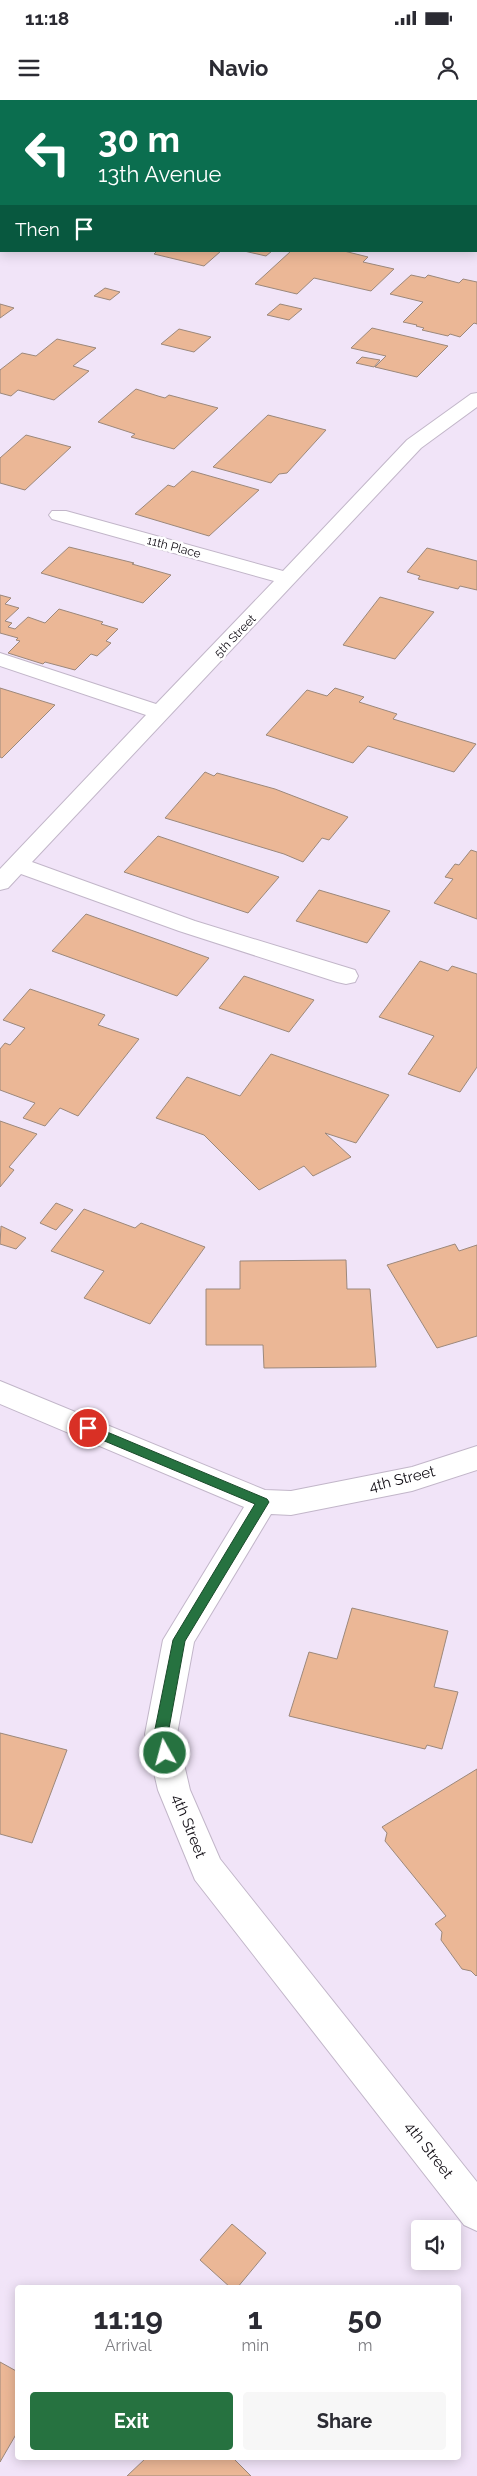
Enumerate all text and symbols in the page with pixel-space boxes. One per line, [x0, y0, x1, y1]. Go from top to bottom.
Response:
text: 11:18 [25, 7, 69, 29]
icon: menu [15, 54, 43, 82]
icon: person [434, 54, 462, 82]
text: Navio [209, 55, 268, 81]
text: 30 m [98, 119, 180, 160]
icon: left [15, 120, 80, 185]
text: 13th Avenue [98, 161, 222, 187]
icon: arrive [70, 215, 98, 243]
text: Then [15, 218, 60, 240]
street label: 11th Place [146, 533, 202, 561]
street label: 5th Street [211, 612, 259, 660]
pin [67, 1407, 109, 1449]
icon: arrive [74, 1414, 102, 1442]
street label: 4th Street [367, 1462, 437, 1496]
position arrow [138, 1726, 190, 1778]
street label: 4th Street [168, 1791, 210, 1861]
street label: 4th Street [401, 2118, 457, 2182]
map controls [411, 2220, 461, 2270]
button: sound [411, 2220, 461, 2270]
text: 11:19 [93, 2301, 163, 2336]
text: 1 [248, 2301, 263, 2336]
text: 50 [347, 2301, 383, 2336]
text: Arrival [105, 2336, 152, 2355]
text: min [241, 2336, 269, 2355]
text: m [358, 2336, 372, 2355]
button: Exit [30, 2392, 233, 2450]
button: Share [243, 2392, 446, 2450]

